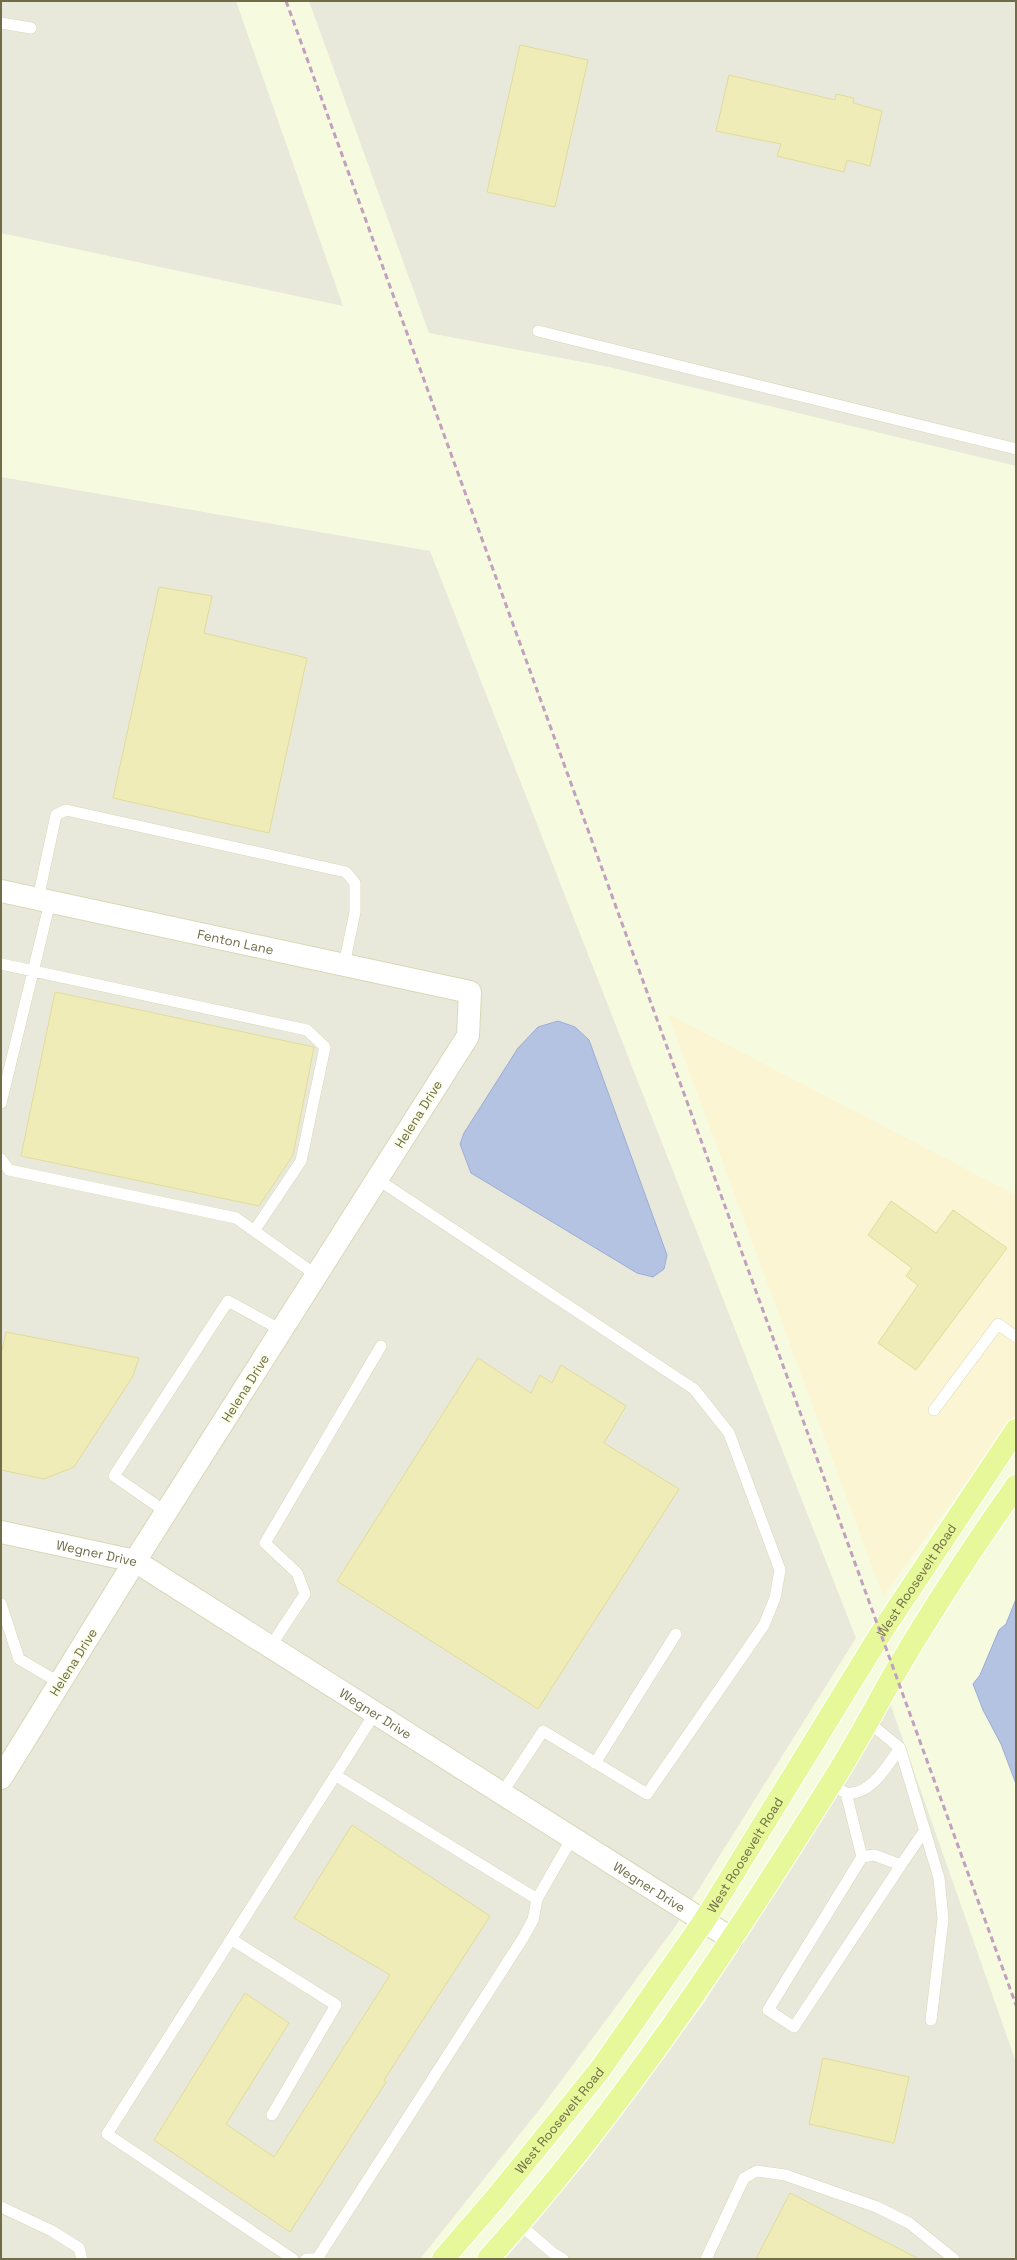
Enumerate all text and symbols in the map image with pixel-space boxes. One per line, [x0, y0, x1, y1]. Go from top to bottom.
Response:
street label: Fenton Lane [196, 926, 275, 959]
street label: Helena Drive [391, 1077, 446, 1151]
street label: Helena Drive [218, 1351, 273, 1425]
street label: West Roosevelt Road [873, 1521, 960, 1640]
street label: Wegner Drive [55, 1536, 139, 1570]
street label: Helena Drive [46, 1625, 101, 1699]
street label: Wegner Drive [336, 1685, 415, 1743]
street label: West Roosevelt Road [703, 1794, 787, 1916]
street label: Wegner Drive [610, 1858, 689, 1916]
street label: West Roosevelt Road [511, 2064, 608, 2177]

